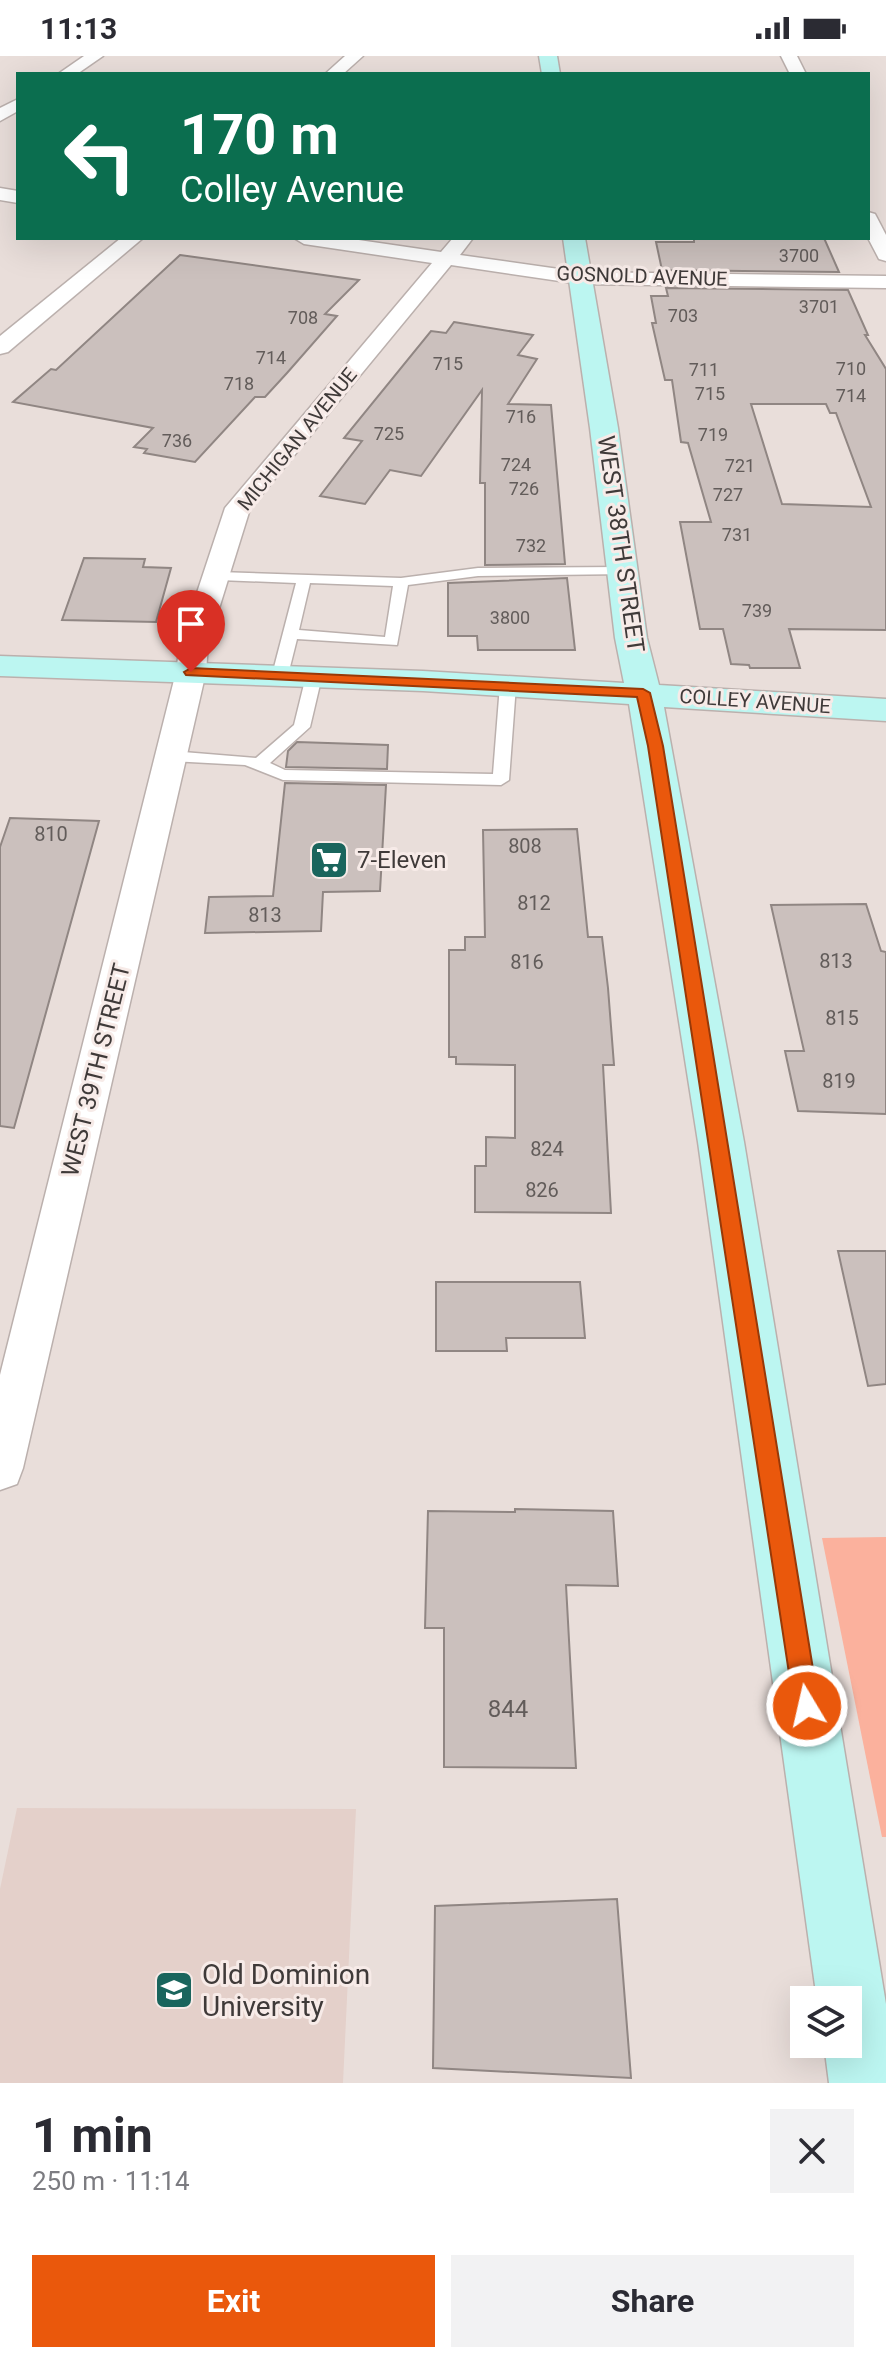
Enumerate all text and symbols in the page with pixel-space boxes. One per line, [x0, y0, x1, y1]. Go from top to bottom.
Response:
text: 11:13 [40, 11, 117, 46]
text: 170 m [180, 102, 339, 168]
icon: left [48, 104, 152, 208]
text: Colley Avenue [180, 169, 404, 211]
house number: 3700 [779, 245, 819, 266]
street label: GOSNOLD AVENUE [556, 261, 728, 291]
house number: 3701 [799, 296, 839, 317]
house number: 703 [668, 305, 698, 326]
house number: 708 [288, 307, 318, 328]
house number: 714 [256, 347, 286, 368]
house number: 715 [433, 353, 463, 374]
house number: 710 [836, 358, 866, 379]
house number: 711 [689, 359, 719, 380]
street label: MICHIGAN AVENUE [232, 363, 362, 515]
house number: 718 [224, 373, 254, 394]
house number: 715 [695, 383, 725, 404]
house number: 714 [836, 385, 866, 406]
house number: 716 [506, 406, 536, 427]
house number: 725 [374, 423, 404, 444]
house number: 719 [698, 424, 728, 445]
house number: 736 [162, 430, 192, 451]
street label: WEST 38TH STREET [592, 434, 650, 654]
house number: 724 [501, 454, 531, 475]
house number: 721 [725, 455, 755, 476]
house number: 726 [509, 478, 539, 499]
house number: 727 [713, 484, 743, 505]
house number: 731 [722, 524, 752, 545]
house number: 732 [516, 535, 546, 556]
pin [157, 590, 225, 672]
house number: 739 [742, 600, 772, 621]
icon: arrive [169, 602, 213, 646]
house number: 3800 [490, 607, 530, 628]
street label: COLLEY AVENUE [679, 684, 831, 718]
house number: 810 [34, 822, 68, 846]
house number: 808 [508, 834, 542, 858]
supermarket icon: 7-Eleven [308, 839, 350, 881]
place label: 7-Eleven [357, 846, 447, 874]
house number: 812 [517, 891, 551, 915]
house number: 813 [248, 903, 282, 927]
house number: 813 [819, 949, 853, 973]
house number: 816 [510, 950, 544, 974]
street label: WEST 39TH STREET [56, 961, 136, 1179]
house number: 815 [825, 1006, 859, 1030]
house number: 819 [822, 1069, 856, 1093]
house number: 824 [530, 1137, 564, 1161]
house number: 826 [525, 1178, 559, 1202]
position arrow [765, 1664, 849, 1748]
house number: 844 [488, 1695, 528, 1723]
place label: Old Dominion University [202, 1958, 370, 2023]
school or university icon: Old Dominion University [153, 1969, 195, 2011]
map controls [790, 1986, 862, 2058]
button: layers [790, 1986, 862, 2058]
text: 1 min [32, 2107, 153, 2164]
button: close [770, 2109, 854, 2193]
text: 250 m · 11:14 [32, 2166, 190, 2196]
button: Exit [32, 2255, 435, 2347]
button: Share [451, 2255, 854, 2347]

